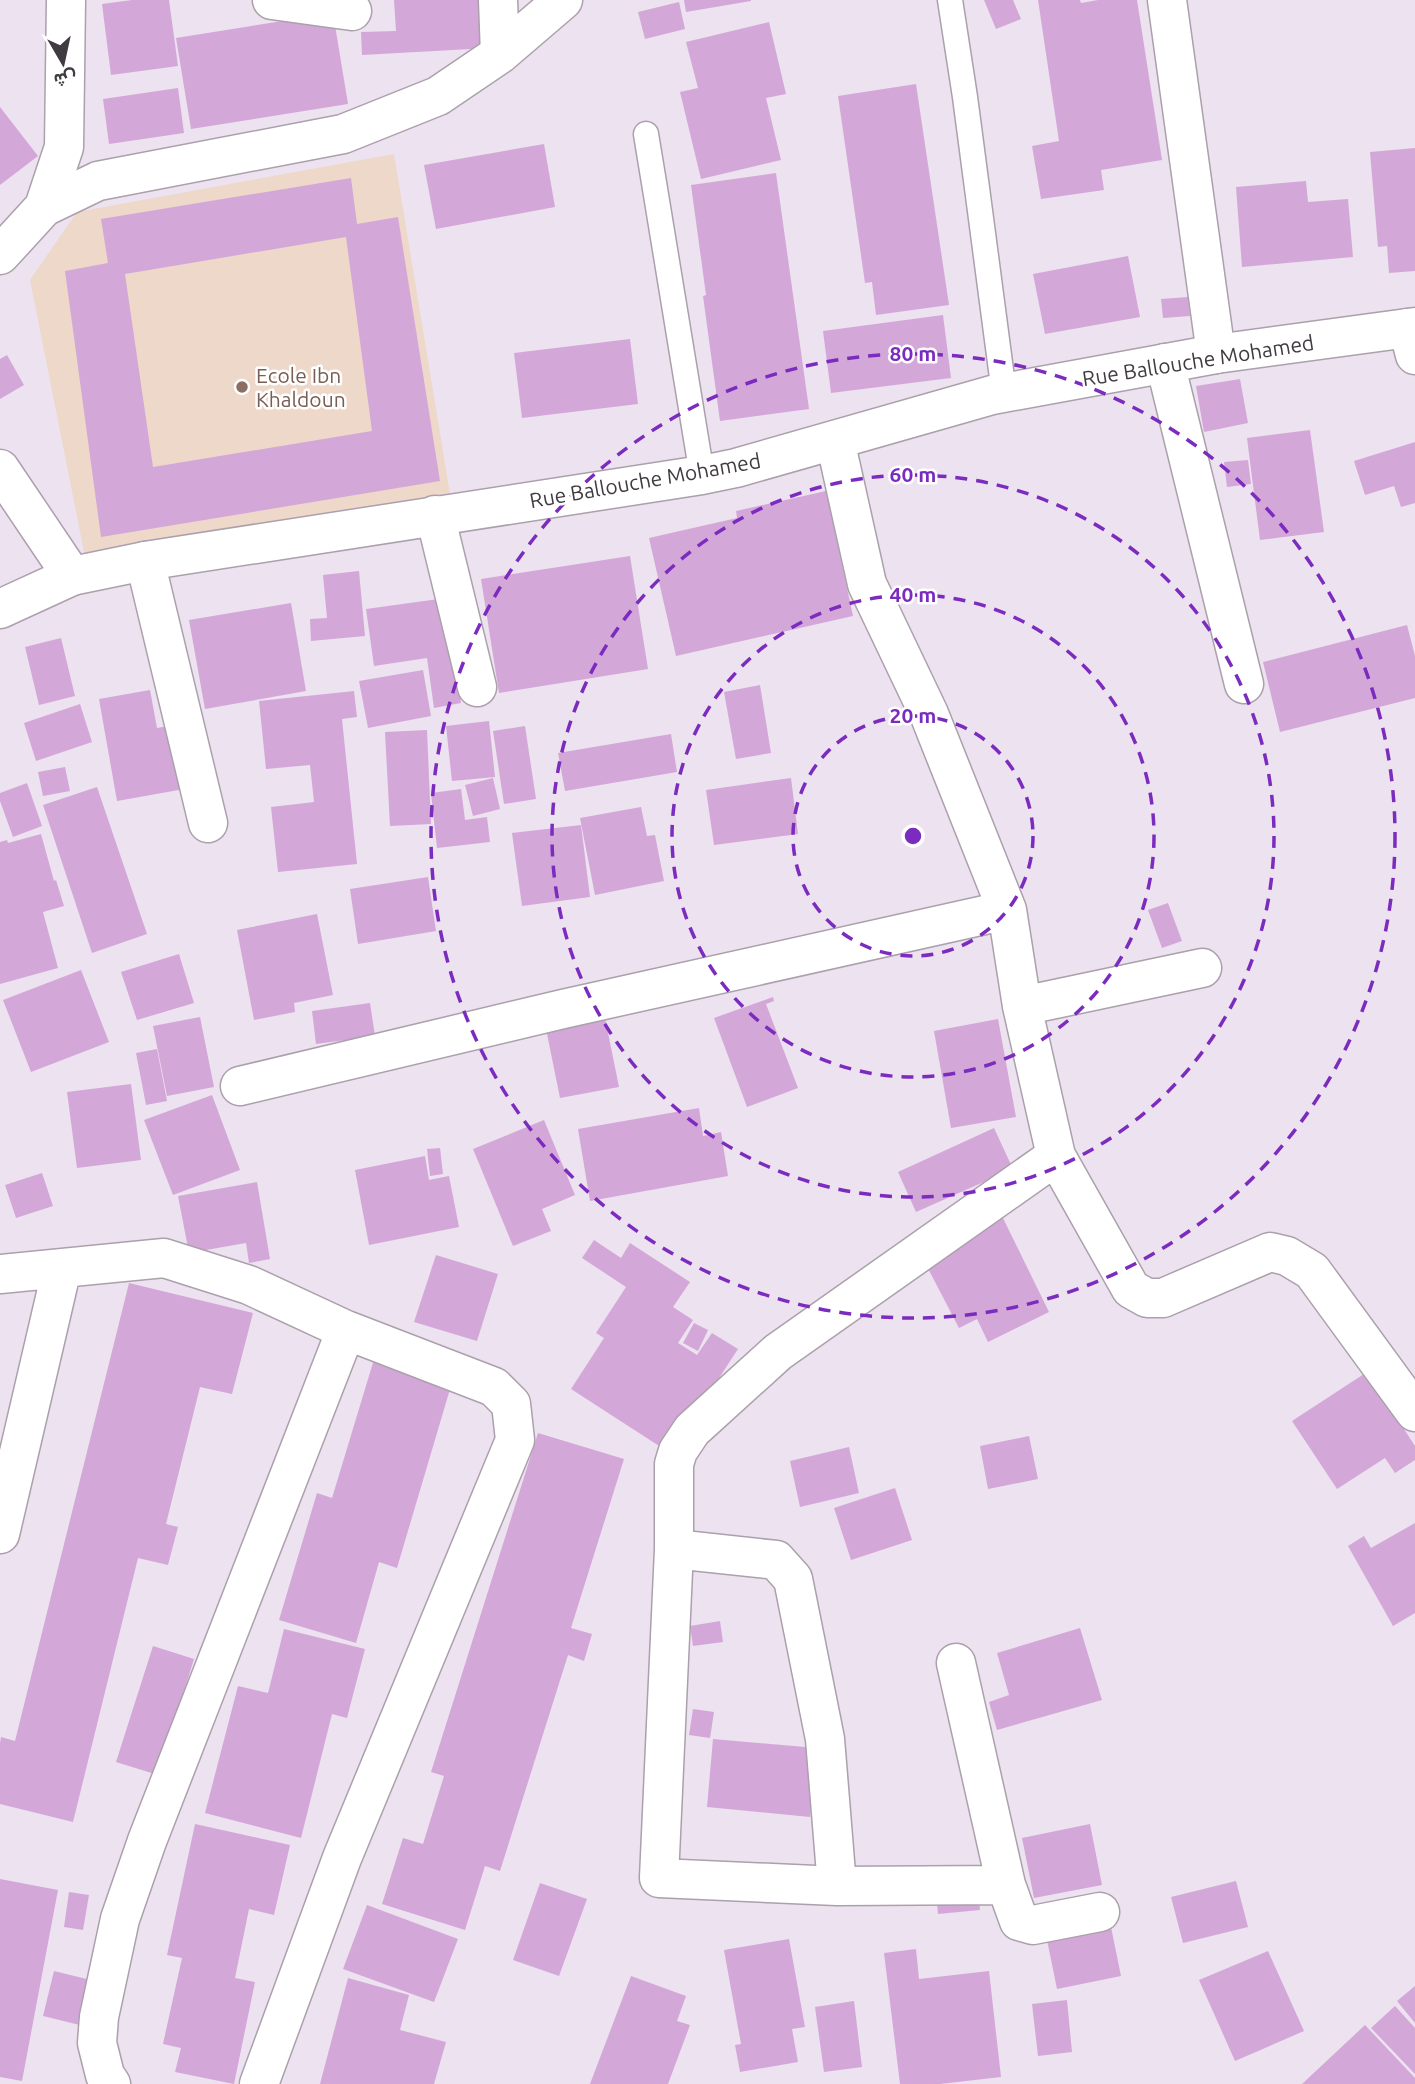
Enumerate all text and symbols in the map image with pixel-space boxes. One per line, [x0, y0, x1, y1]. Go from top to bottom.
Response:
north arrow [28, 28, 98, 98]
text: ش [52, 66, 79, 92]
street label: Rue Ballouche Mohamed [1080, 330, 1316, 390]
text: 80 m [890, 341, 936, 365]
place label: Ecole Ibn Khaldoun [256, 363, 346, 411]
marker: Ecole Ibn Khaldoun [234, 379, 250, 395]
street label: Rue Ballouche Mohamed [528, 448, 762, 512]
text: 60 m [890, 462, 936, 486]
text: 40 m [890, 582, 936, 606]
text: 20 m [890, 703, 936, 727]
centre of rings [901, 824, 925, 848]

